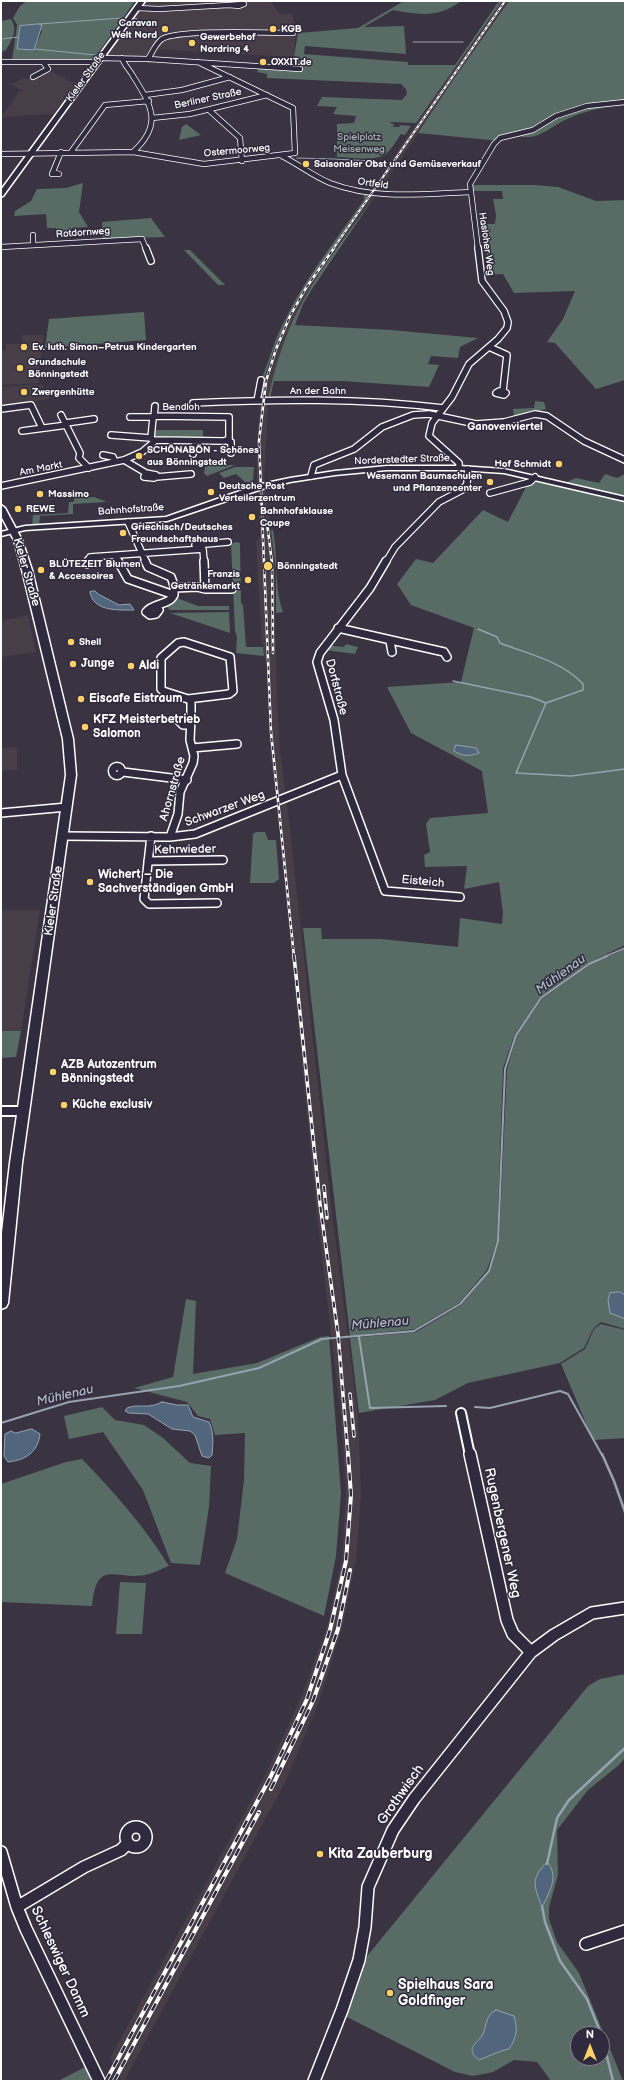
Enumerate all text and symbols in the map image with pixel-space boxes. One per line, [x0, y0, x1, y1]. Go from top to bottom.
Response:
place label: Caravan Welt Nord [111, 17, 157, 40]
place label: KGB [281, 23, 302, 35]
marker: Caravan Welt Nord [160, 24, 170, 34]
marker: KGB [268, 24, 278, 34]
place label: Gewerbehof Nordring 4 [200, 31, 256, 54]
marker: Gewerbehof Nordring 4 [187, 38, 197, 48]
street label: Kieler Straße [64, 50, 108, 104]
place label: OXXIT.de [271, 56, 312, 68]
marker: OXXIT.de [258, 57, 268, 67]
street label: Berliner Straße [173, 86, 243, 112]
park label: Spielplatz Meisenweg [333, 131, 385, 154]
street label: Ostermoorweg [203, 142, 271, 160]
place label: Saisonaler Obst und Gemüseverkauf [314, 158, 481, 170]
marker: Saisonaler Obst und Gemüseverkauf [301, 159, 311, 169]
street label: Ortfeld [357, 176, 389, 192]
street label: Hasloher Weg [476, 212, 496, 276]
street label: Rotdornweg [55, 225, 111, 241]
place label: Ev. luth. Simon–Petrus Kindergarten [32, 341, 197, 353]
marker: Ev. luth. Simon–Petrus Kindergarten [19, 342, 29, 352]
place label: Grundschule Bönningstedt [28, 356, 89, 380]
marker: Grundschule Bönningstedt [15, 363, 25, 373]
street label: An der Bahn [290, 385, 346, 397]
place label: Zwergenhütte [32, 386, 94, 398]
marker: Zwergenhütte [19, 387, 29, 397]
street label: Bendloh [162, 401, 200, 413]
district label: Ganovenviertel [467, 420, 543, 434]
place label: SCHÖNABÖN - Schönes aus Bönningstedt [147, 444, 259, 468]
marker: SCHÖNABÖN - Schönes aus Bönningstedt [134, 451, 144, 461]
street label: Norderstedter Straße [354, 452, 450, 468]
place label: Hof Schmidt [494, 458, 551, 470]
street label: Am Markt [19, 459, 63, 479]
marker: Hof Schmidt [554, 459, 564, 469]
place label: Wesemann Baumschulen und Pflanzencenter [367, 470, 482, 494]
marker: Wesemann Baumschulen und Pflanzencenter [485, 477, 495, 487]
place label: Deutsche Post Verteilerzentrum [219, 480, 295, 504]
marker: Deutsche Post Verteilerzentrum [206, 487, 216, 497]
place label: Massimo [48, 488, 89, 500]
marker: Massimo [35, 489, 45, 499]
street label: Bahnhofstraße [98, 502, 164, 518]
place label: REWE [26, 503, 55, 515]
marker: REWE [13, 504, 23, 514]
place label: Bahnhofsklause Coupe [260, 505, 333, 528]
marker: Bahnhofsklause Coupe [247, 512, 257, 522]
place label: Griechisch/Deutsches Freundschaftshaus [131, 521, 233, 544]
marker: Griechisch/Deutsches Freundschaftshaus [118, 528, 128, 538]
street label: Kieler Straße [9, 536, 43, 608]
place label: BLÜTEZEIT Blumen & Accessoires [49, 558, 141, 582]
marker: Bönningstedt [262, 560, 274, 572]
place label: Bönningstedt [277, 560, 338, 572]
marker: BLÜTEZEIT Blumen & Accessoires [36, 565, 46, 575]
place label: Franzis Getränkemarkt [171, 568, 240, 592]
marker: Franzis Getränkemarkt [243, 575, 253, 585]
place label: Shell [79, 636, 101, 648]
marker: Shell [66, 637, 76, 647]
place label: Junge [81, 657, 114, 671]
street label: Dorfstraße [322, 657, 350, 717]
marker: Junge [68, 659, 78, 669]
place label: Aldi [139, 659, 159, 673]
marker: Aldi [126, 661, 136, 671]
place label: Eiscafe Eistraum [89, 692, 182, 706]
marker: Eiscafe Eistraum [76, 694, 86, 704]
place label: KFZ Meisterbetrieb Salomon [93, 713, 200, 741]
marker: KFZ Meisterbetrieb Salomon [80, 722, 90, 732]
street label: Ahornstraße [157, 755, 189, 823]
street label: Schwarzer Weg [183, 788, 267, 830]
street label: Kehrwieder [154, 842, 216, 858]
street label: Kieler Straße [42, 865, 66, 937]
place label: Wichert – Die Sachverständigen GmbH [98, 868, 234, 896]
street label: Eisteich [401, 873, 445, 891]
marker: Wichert – Die Sachverständigen GmbH [85, 877, 95, 887]
water label: Mühlenau [533, 952, 589, 998]
place label: AZB Autozentrum Bönningstedt [61, 1058, 157, 1086]
marker: AZB Autozentrum Bönningstedt [48, 1067, 58, 1077]
place label: Küche exclusiv [72, 1098, 152, 1112]
marker: Küche exclusiv [59, 1100, 69, 1110]
water label: Mühlenau [350, 1314, 410, 1334]
water label: Mühlenau [35, 1382, 95, 1410]
street label: Rugenbergener Weg [480, 1466, 524, 1600]
street label: Grothwisch [374, 1762, 428, 1828]
place label: Kita Zauberburg [328, 1846, 432, 1862]
marker: Kita Zauberburg [315, 1849, 325, 1859]
street label: Schleswiger Damm [27, 1904, 93, 2020]
place label: Spielhaus Sara Goldfinger [398, 1977, 494, 2010]
marker: Spielhaus Sara Goldfinger [385, 1988, 395, 1998]
north arrow [570, 2026, 610, 2066]
text: N [586, 2028, 594, 2041]

